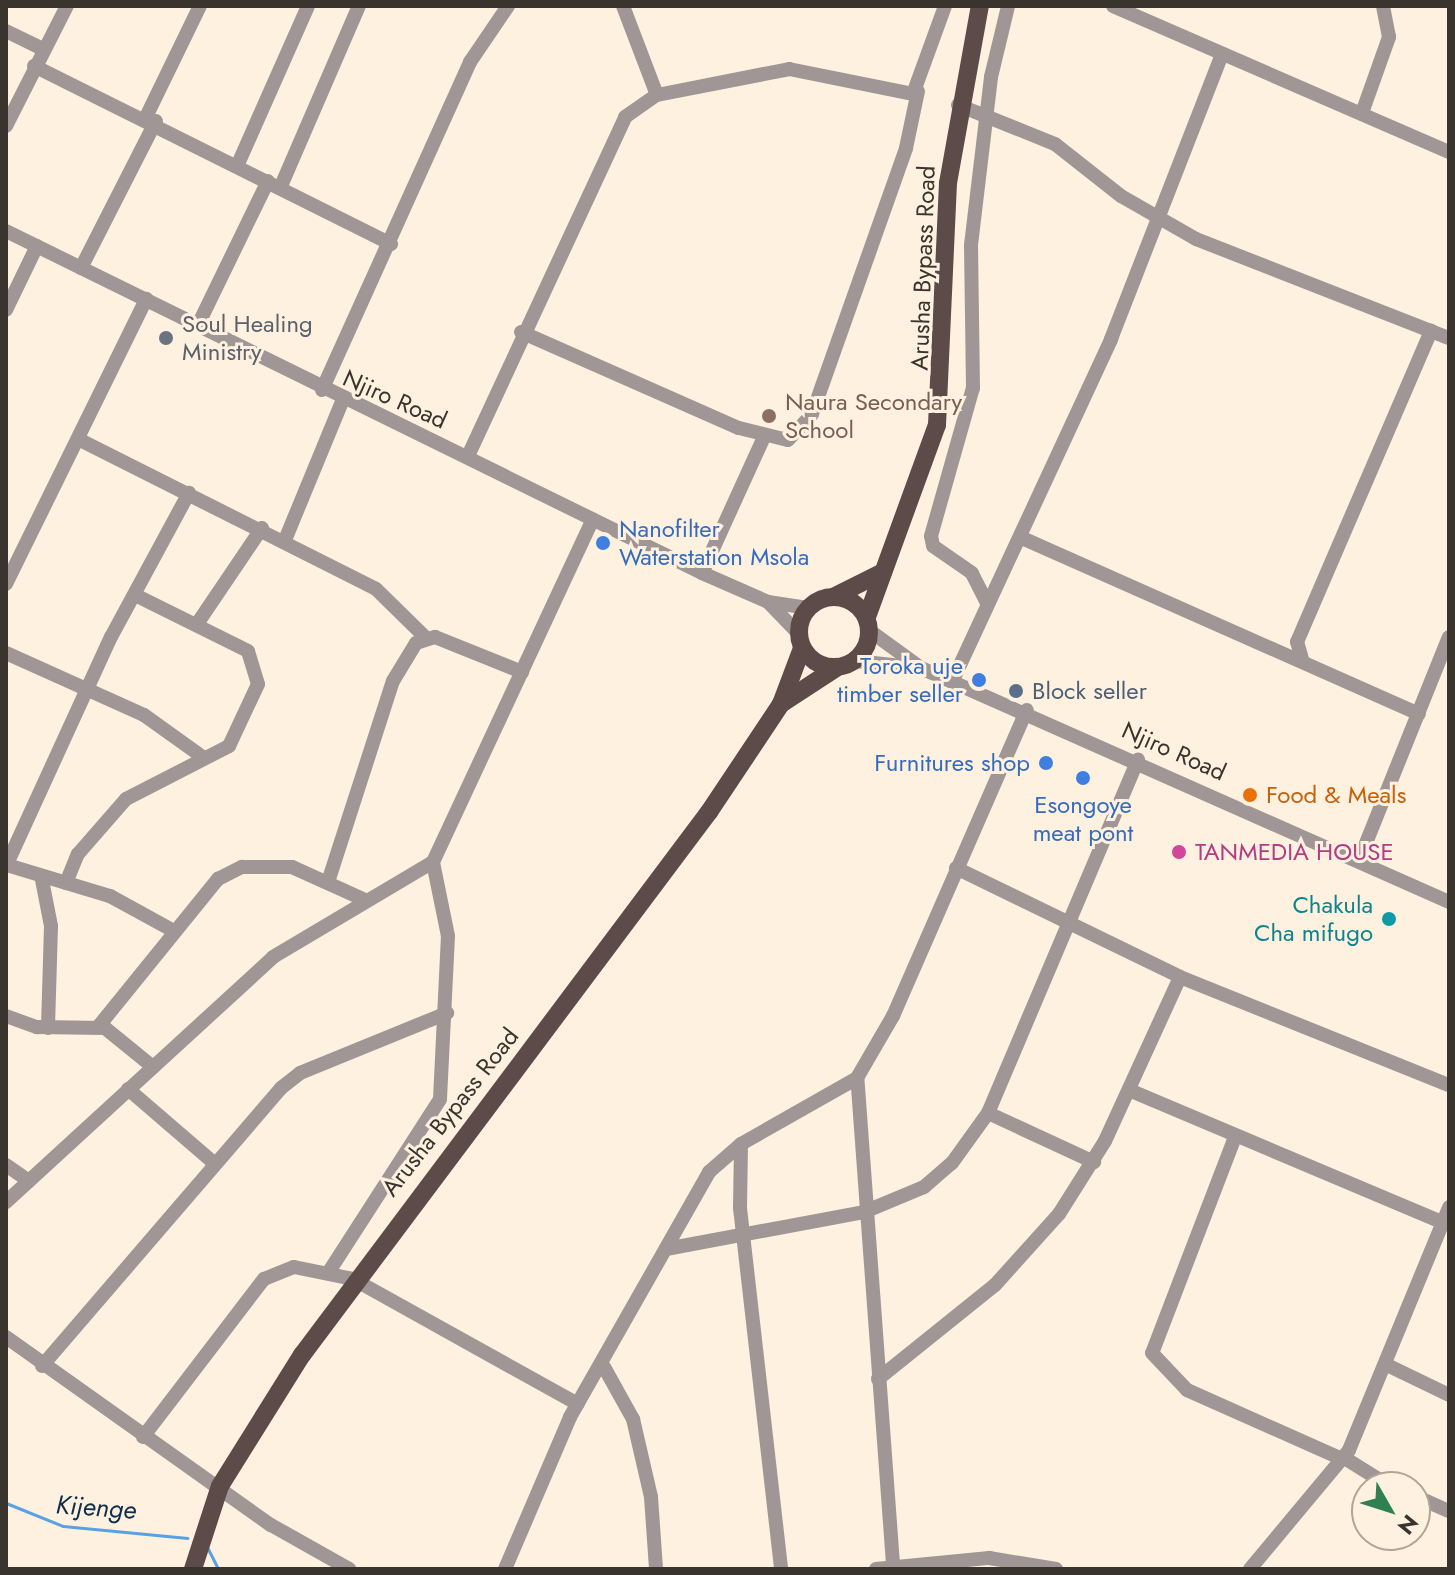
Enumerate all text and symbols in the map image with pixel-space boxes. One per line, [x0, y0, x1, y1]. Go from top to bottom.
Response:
street label: Arusha Bypass Road [905, 165, 941, 371]
place label: Soul Healing Ministry [182, 310, 313, 366]
marker: Soul Healing Ministry [157, 329, 175, 347]
street label: Njiro Road [339, 363, 451, 435]
place label: Naura Secondary School [785, 388, 962, 444]
marker: Naura Secondary School [760, 407, 778, 425]
place label: Nanofilter Waterstation Msola [619, 515, 809, 571]
marker: Nanofilter Waterstation Msola [594, 534, 612, 552]
place label: Toroka uje timber seller [837, 652, 963, 708]
marker: Toroka uje timber seller [970, 671, 988, 689]
place label: Block seller [1032, 677, 1147, 705]
marker: Block seller [1007, 682, 1025, 700]
street label: Njiro Road [1118, 715, 1230, 787]
place label: Furnitures shop [874, 749, 1030, 777]
marker: Furnitures shop [1037, 754, 1055, 772]
marker: Esongoye meat pont [1074, 769, 1092, 787]
place label: Food & Meals [1266, 781, 1406, 809]
marker: Food & Meals [1241, 786, 1259, 804]
place label: Esongoye meat pont [1033, 791, 1133, 847]
place label: TANMEDIA HOUSE [1195, 838, 1394, 866]
marker: TANMEDIA HOUSE [1170, 843, 1188, 861]
place label: Chakula Cha mifugo [1254, 891, 1373, 947]
marker: Chakula Cha mifugo [1380, 910, 1398, 928]
street label: Arusha Bypass Road [375, 1022, 525, 1202]
north arrow [1351, 1471, 1431, 1551]
water label: Kijenge [55, 1490, 137, 1526]
text: N [1390, 1508, 1426, 1542]

